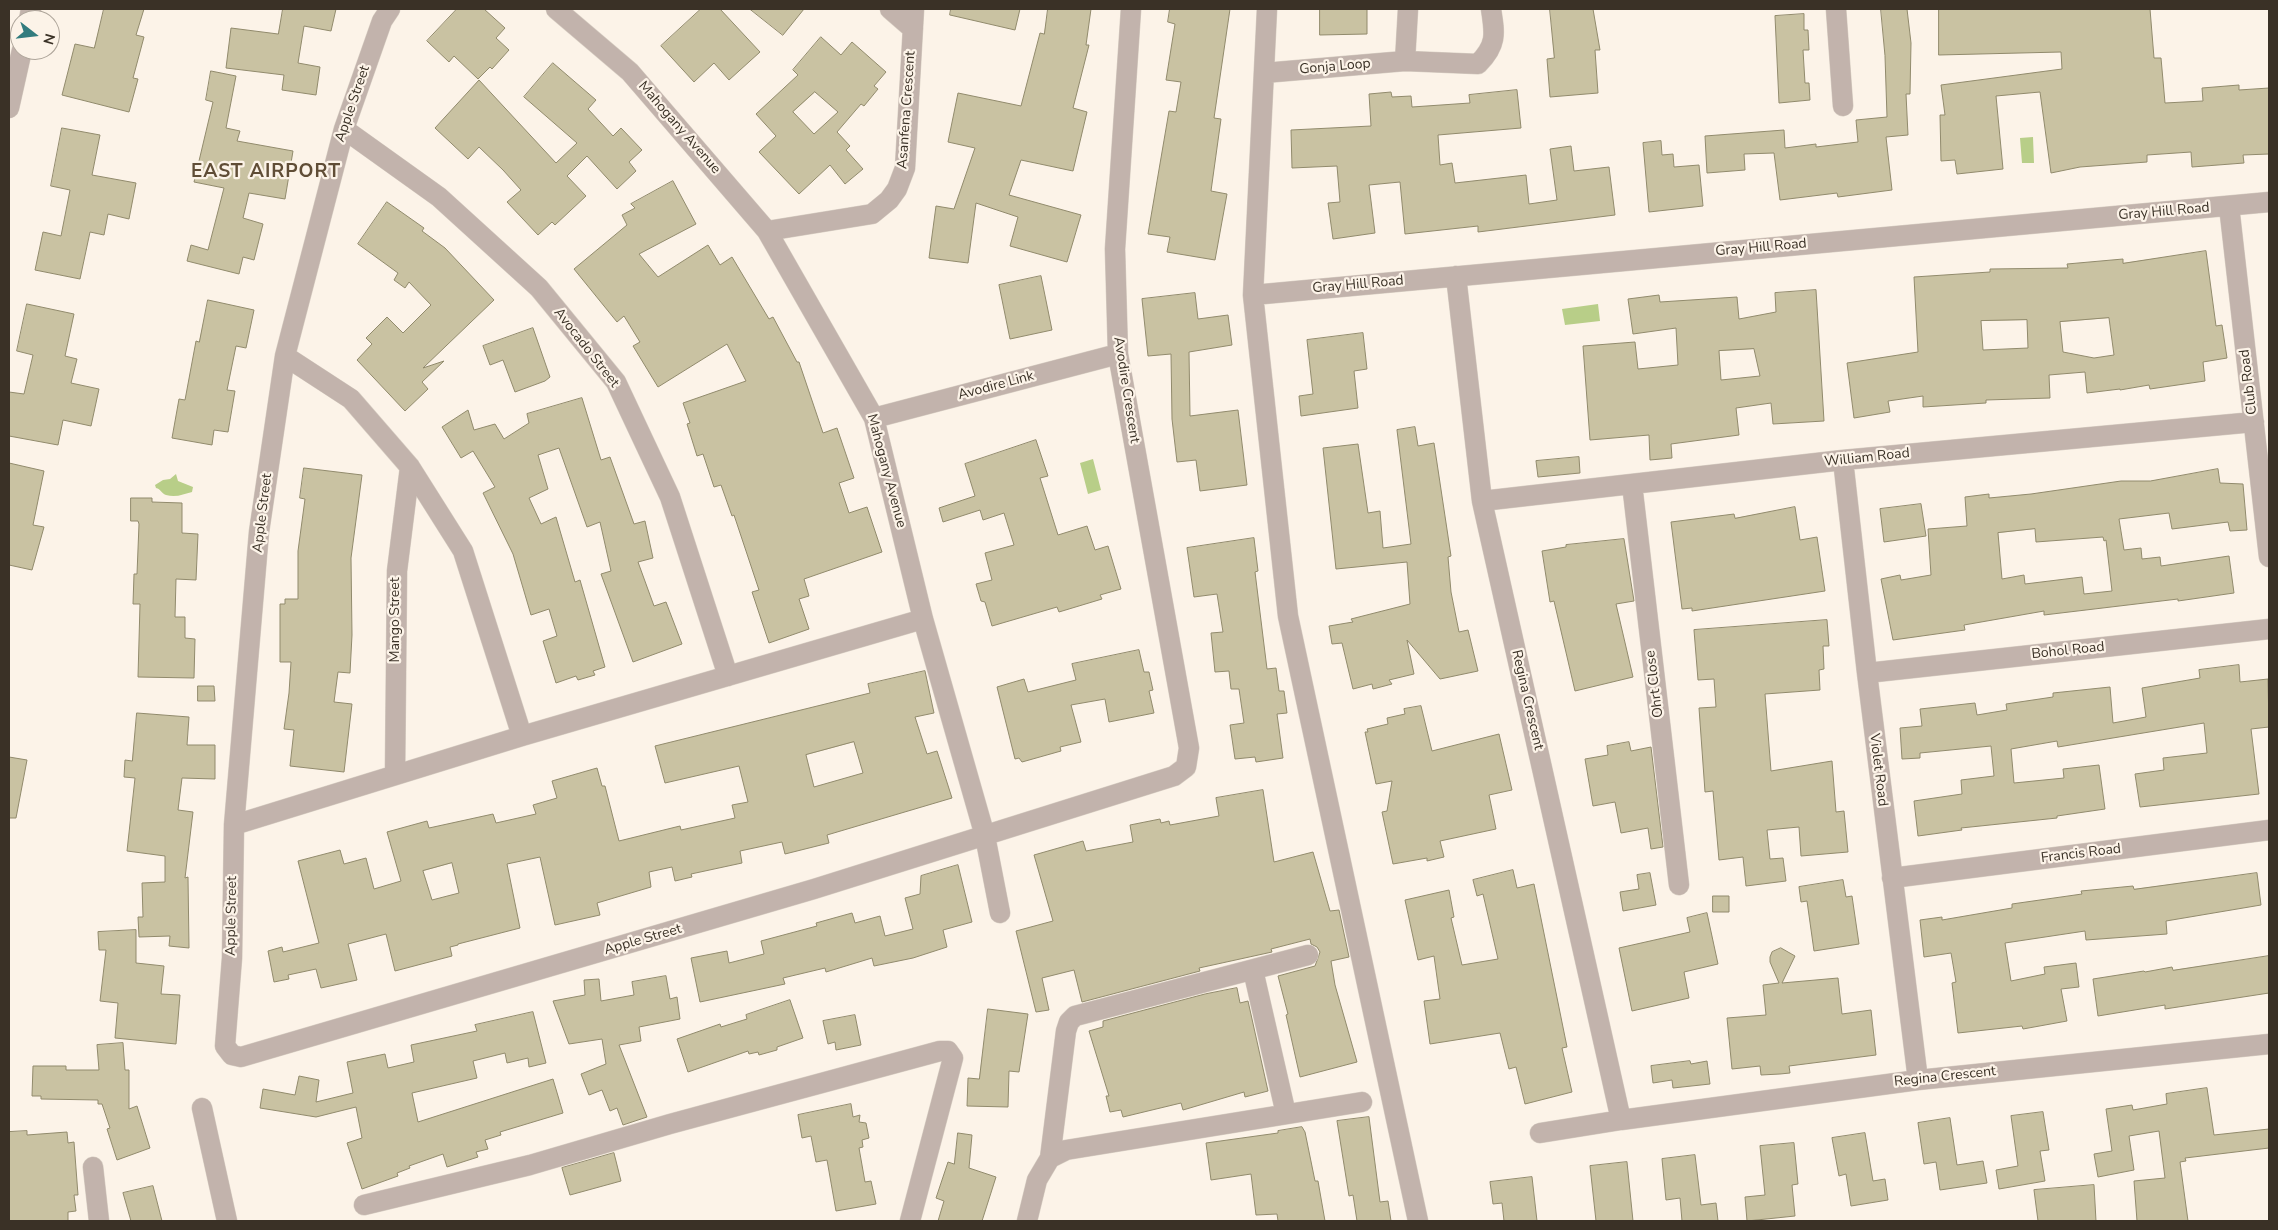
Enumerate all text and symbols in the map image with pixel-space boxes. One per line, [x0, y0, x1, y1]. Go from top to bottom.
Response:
north arrow [10, 10, 60, 60]
text: N [38, 31, 60, 47]
street label: Asanfena Crescent [894, 50, 920, 170]
street label: Gonja Loop [1299, 56, 1371, 78]
street label: Apple Street [332, 64, 374, 144]
street label: Mahogany Avenue [634, 78, 724, 178]
district label: EAST AIRPORT [190, 161, 342, 183]
street label: Gray Hill Road [2118, 200, 2210, 224]
street label: Gray Hill Road [1715, 236, 1807, 260]
street label: Gray Hill Road [1312, 273, 1404, 297]
street label: Avocado Street [550, 305, 622, 391]
street label: Avodire Crescent [1109, 336, 1143, 444]
street label: Club Road [2237, 348, 2261, 416]
street label: Avodire Link [956, 368, 1036, 404]
street label: Mahogany Avenue [863, 412, 909, 530]
street label: William Road [1823, 445, 1911, 471]
street label: Apple Street [250, 472, 276, 554]
street label: Mango Street [388, 577, 404, 663]
street label: Bohol Road [2031, 639, 2105, 663]
street label: Regina Crescent [1507, 648, 1547, 752]
street label: Ohrt Close [1643, 649, 1667, 719]
street label: Violet Road [1865, 733, 1891, 807]
street label: Francis Road [2040, 841, 2122, 867]
street label: Apple Street [223, 876, 241, 956]
street label: Apple Street [602, 921, 684, 959]
street label: Regina Crescent [1893, 1063, 1997, 1091]

